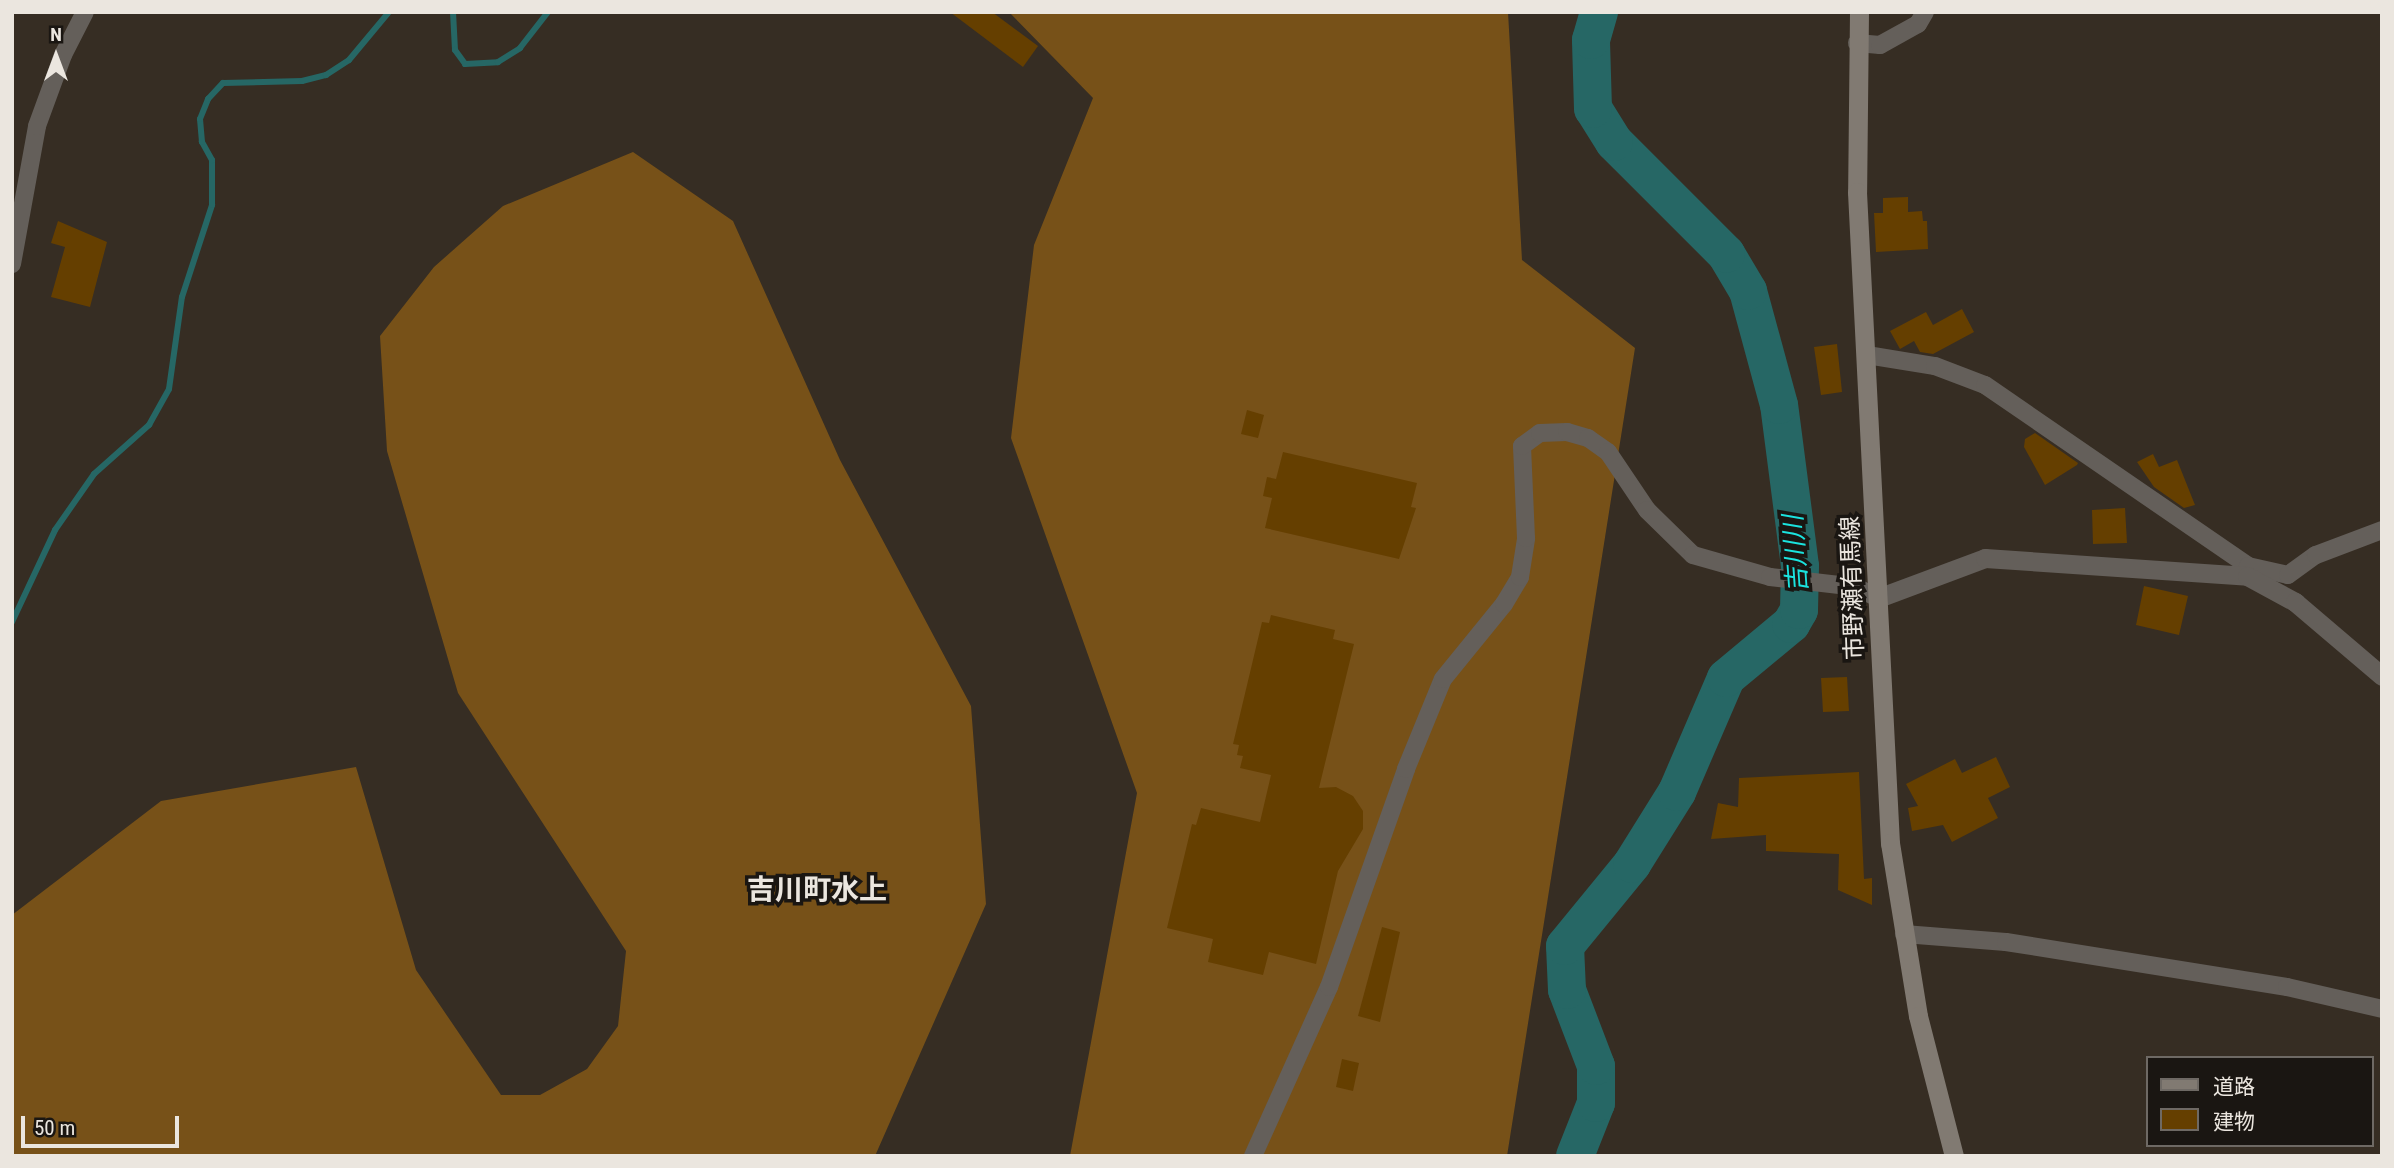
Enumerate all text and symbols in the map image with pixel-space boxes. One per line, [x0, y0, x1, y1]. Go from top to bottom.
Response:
north arrow [21, 21, 91, 91]
text: N [50, 23, 62, 46]
water label: 吉川川 [1778, 514, 1814, 594]
street label: 市野瀬有馬線 [1836, 516, 1870, 660]
district label: 吉川町水上 [747, 873, 887, 907]
legend [2146, 1056, 2373, 1147]
text: 道路 [2213, 1075, 2255, 1099]
scale bar [24, 1102, 182, 1146]
text: 建物 [2213, 1110, 2255, 1134]
text: 50 m [34, 1116, 75, 1140]

